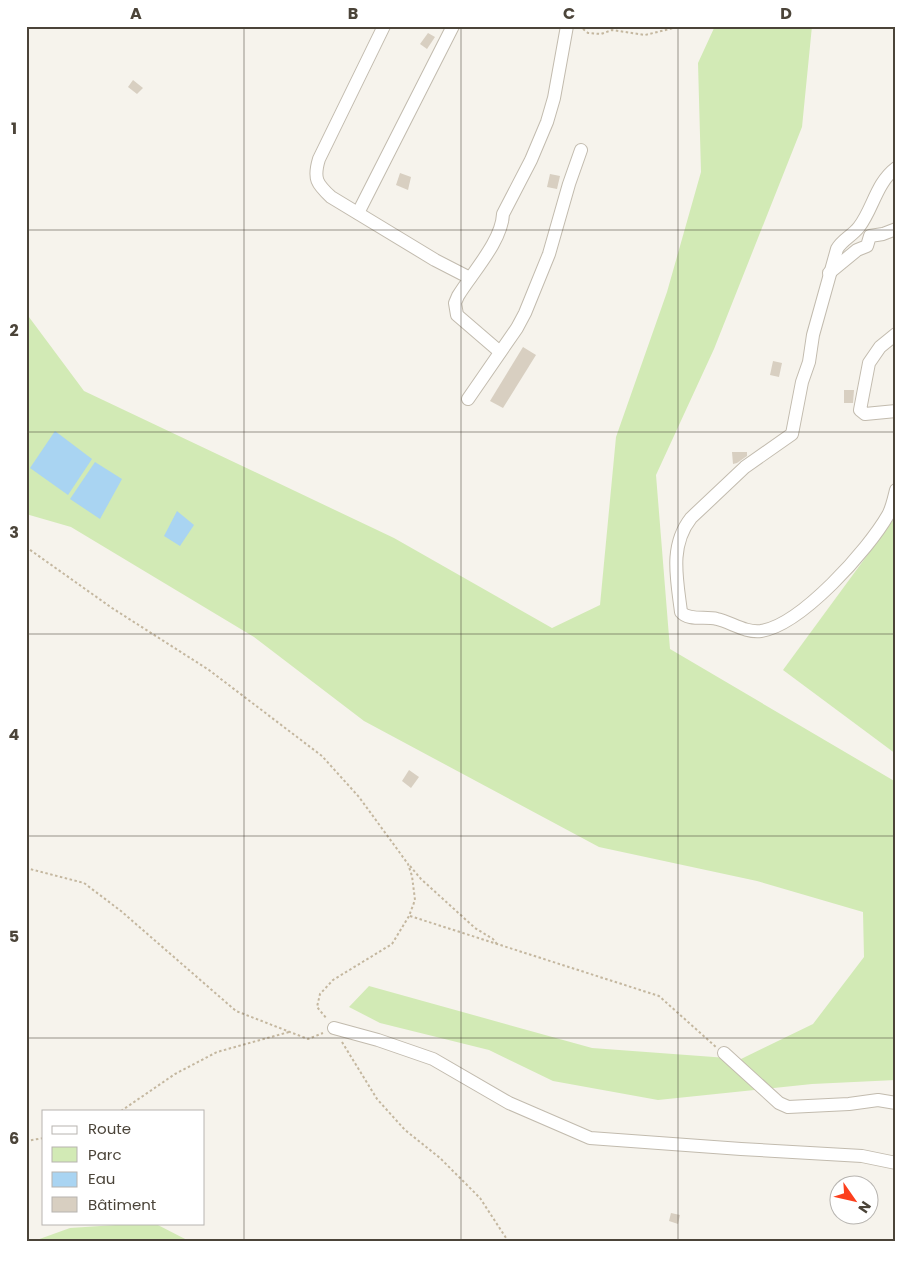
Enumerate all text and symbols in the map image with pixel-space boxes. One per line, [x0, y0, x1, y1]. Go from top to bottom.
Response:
text: A [130, 2, 142, 25]
text: B [348, 2, 358, 25]
text: C [563, 2, 575, 25]
text: D [780, 2, 792, 25]
text: 1 [11, 117, 17, 140]
text: 2 [9, 319, 19, 342]
text: 3 [9, 521, 19, 544]
text: 4 [9, 723, 20, 746]
text: 5 [9, 925, 19, 948]
legend [42, 1110, 205, 1224]
text: Route [88, 1118, 131, 1139]
text: 6 [9, 1127, 19, 1150]
text: Parc [88, 1144, 122, 1165]
text: Eau [88, 1168, 115, 1189]
north arrow [830, 1174, 880, 1224]
text: Bâtiment [88, 1194, 156, 1215]
text: N [854, 1197, 876, 1217]

